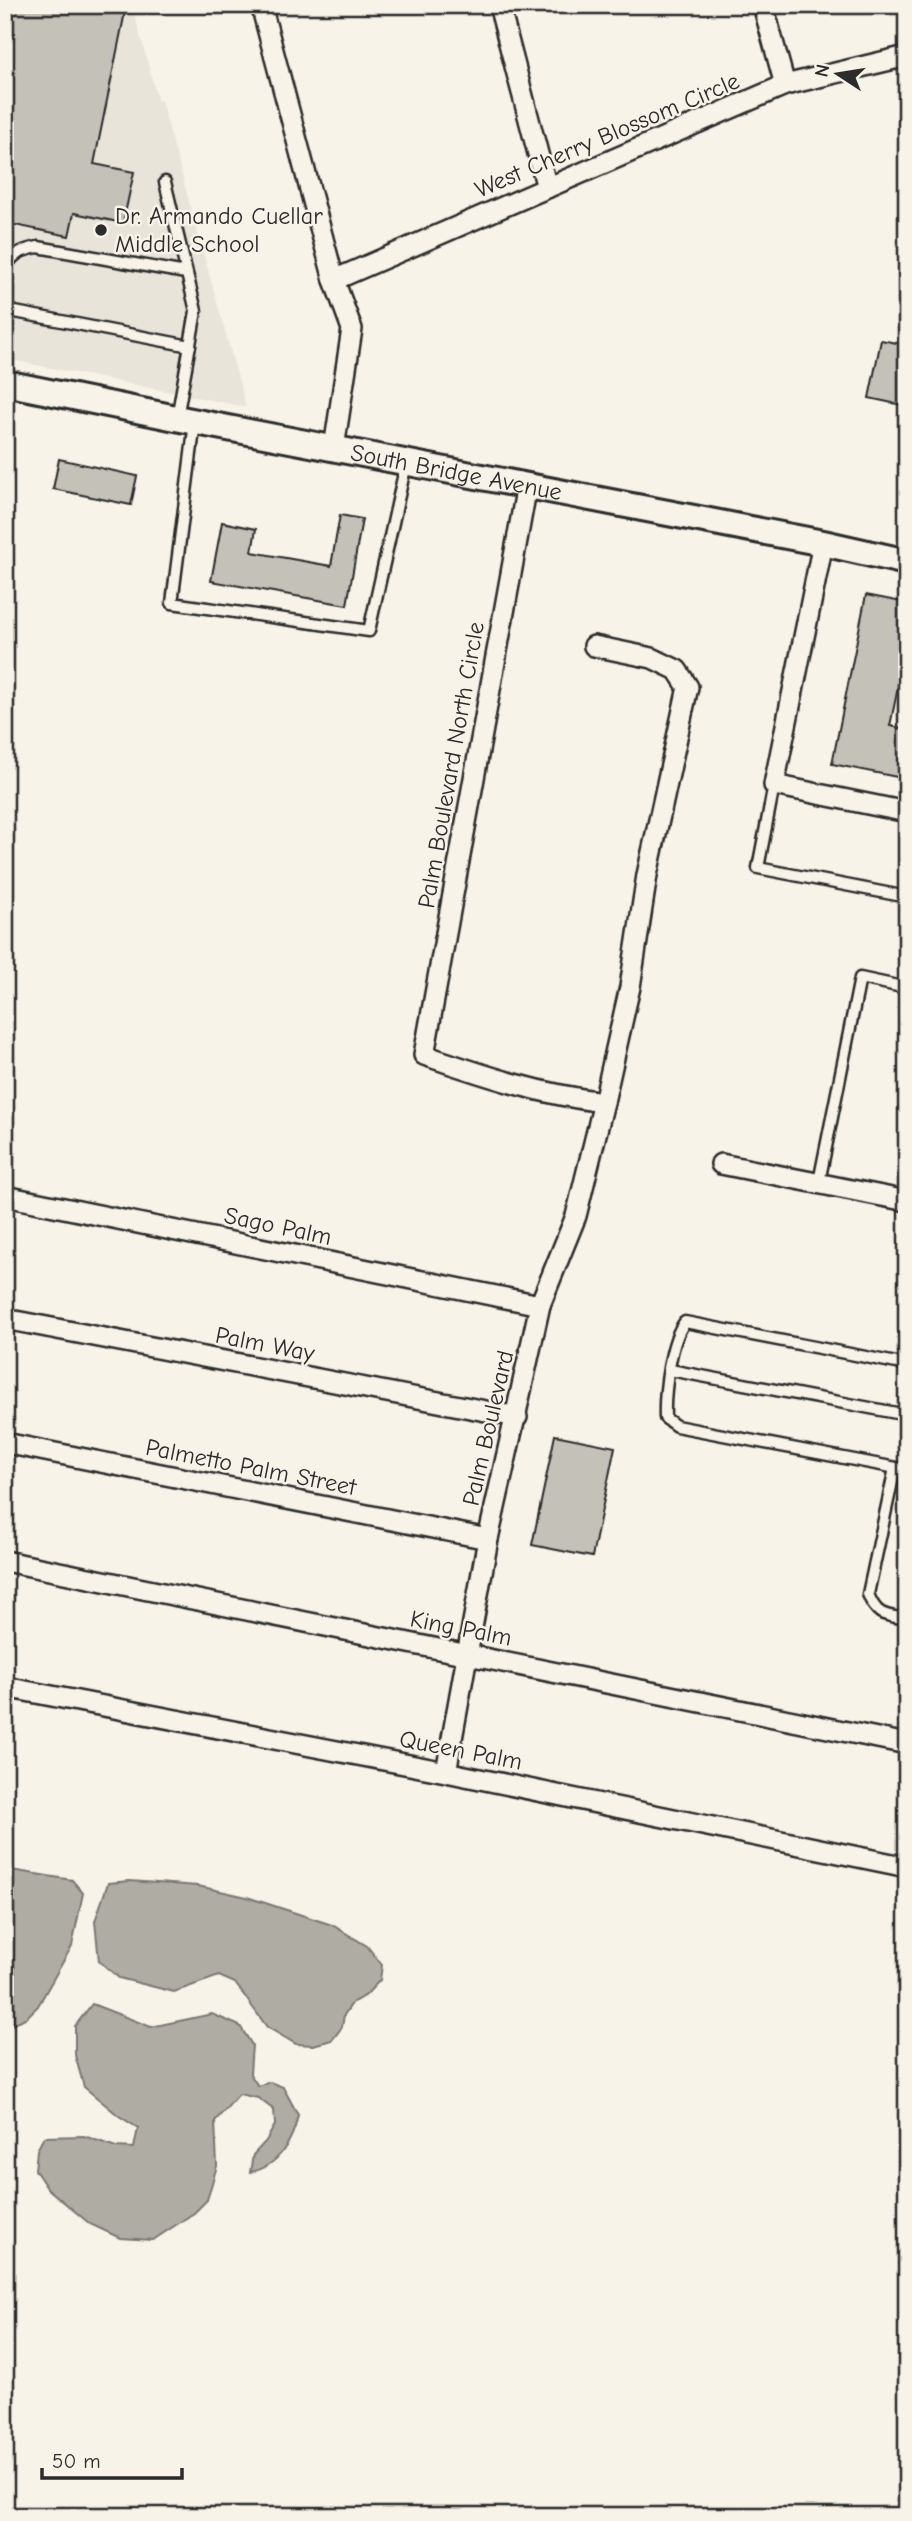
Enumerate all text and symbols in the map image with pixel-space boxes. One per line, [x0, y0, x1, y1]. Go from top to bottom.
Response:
north arrow [804, 38, 874, 108]
text: N [810, 62, 834, 79]
street label: West Cherry Blossom Circle [471, 67, 743, 203]
place label: Dr. Armando Cuellar Middle School [115, 202, 323, 258]
marker: Dr. Armando Cuellar Middle School [93, 222, 109, 238]
street label: South Bridge Avenue [348, 438, 564, 506]
street label: Palm Boulevard North Circle [412, 620, 490, 910]
street label: Sago Palm [222, 1201, 334, 1251]
street label: Palm Way [213, 1321, 317, 1367]
street label: Palm Boulevard [457, 1348, 519, 1508]
street label: Palmetto Palm Street [143, 1433, 360, 1501]
street label: King Palm [408, 1604, 514, 1652]
street label: Queen Palm [397, 1724, 525, 1776]
scale bar [42, 2437, 182, 2481]
text: 50 m [52, 2449, 101, 2473]

